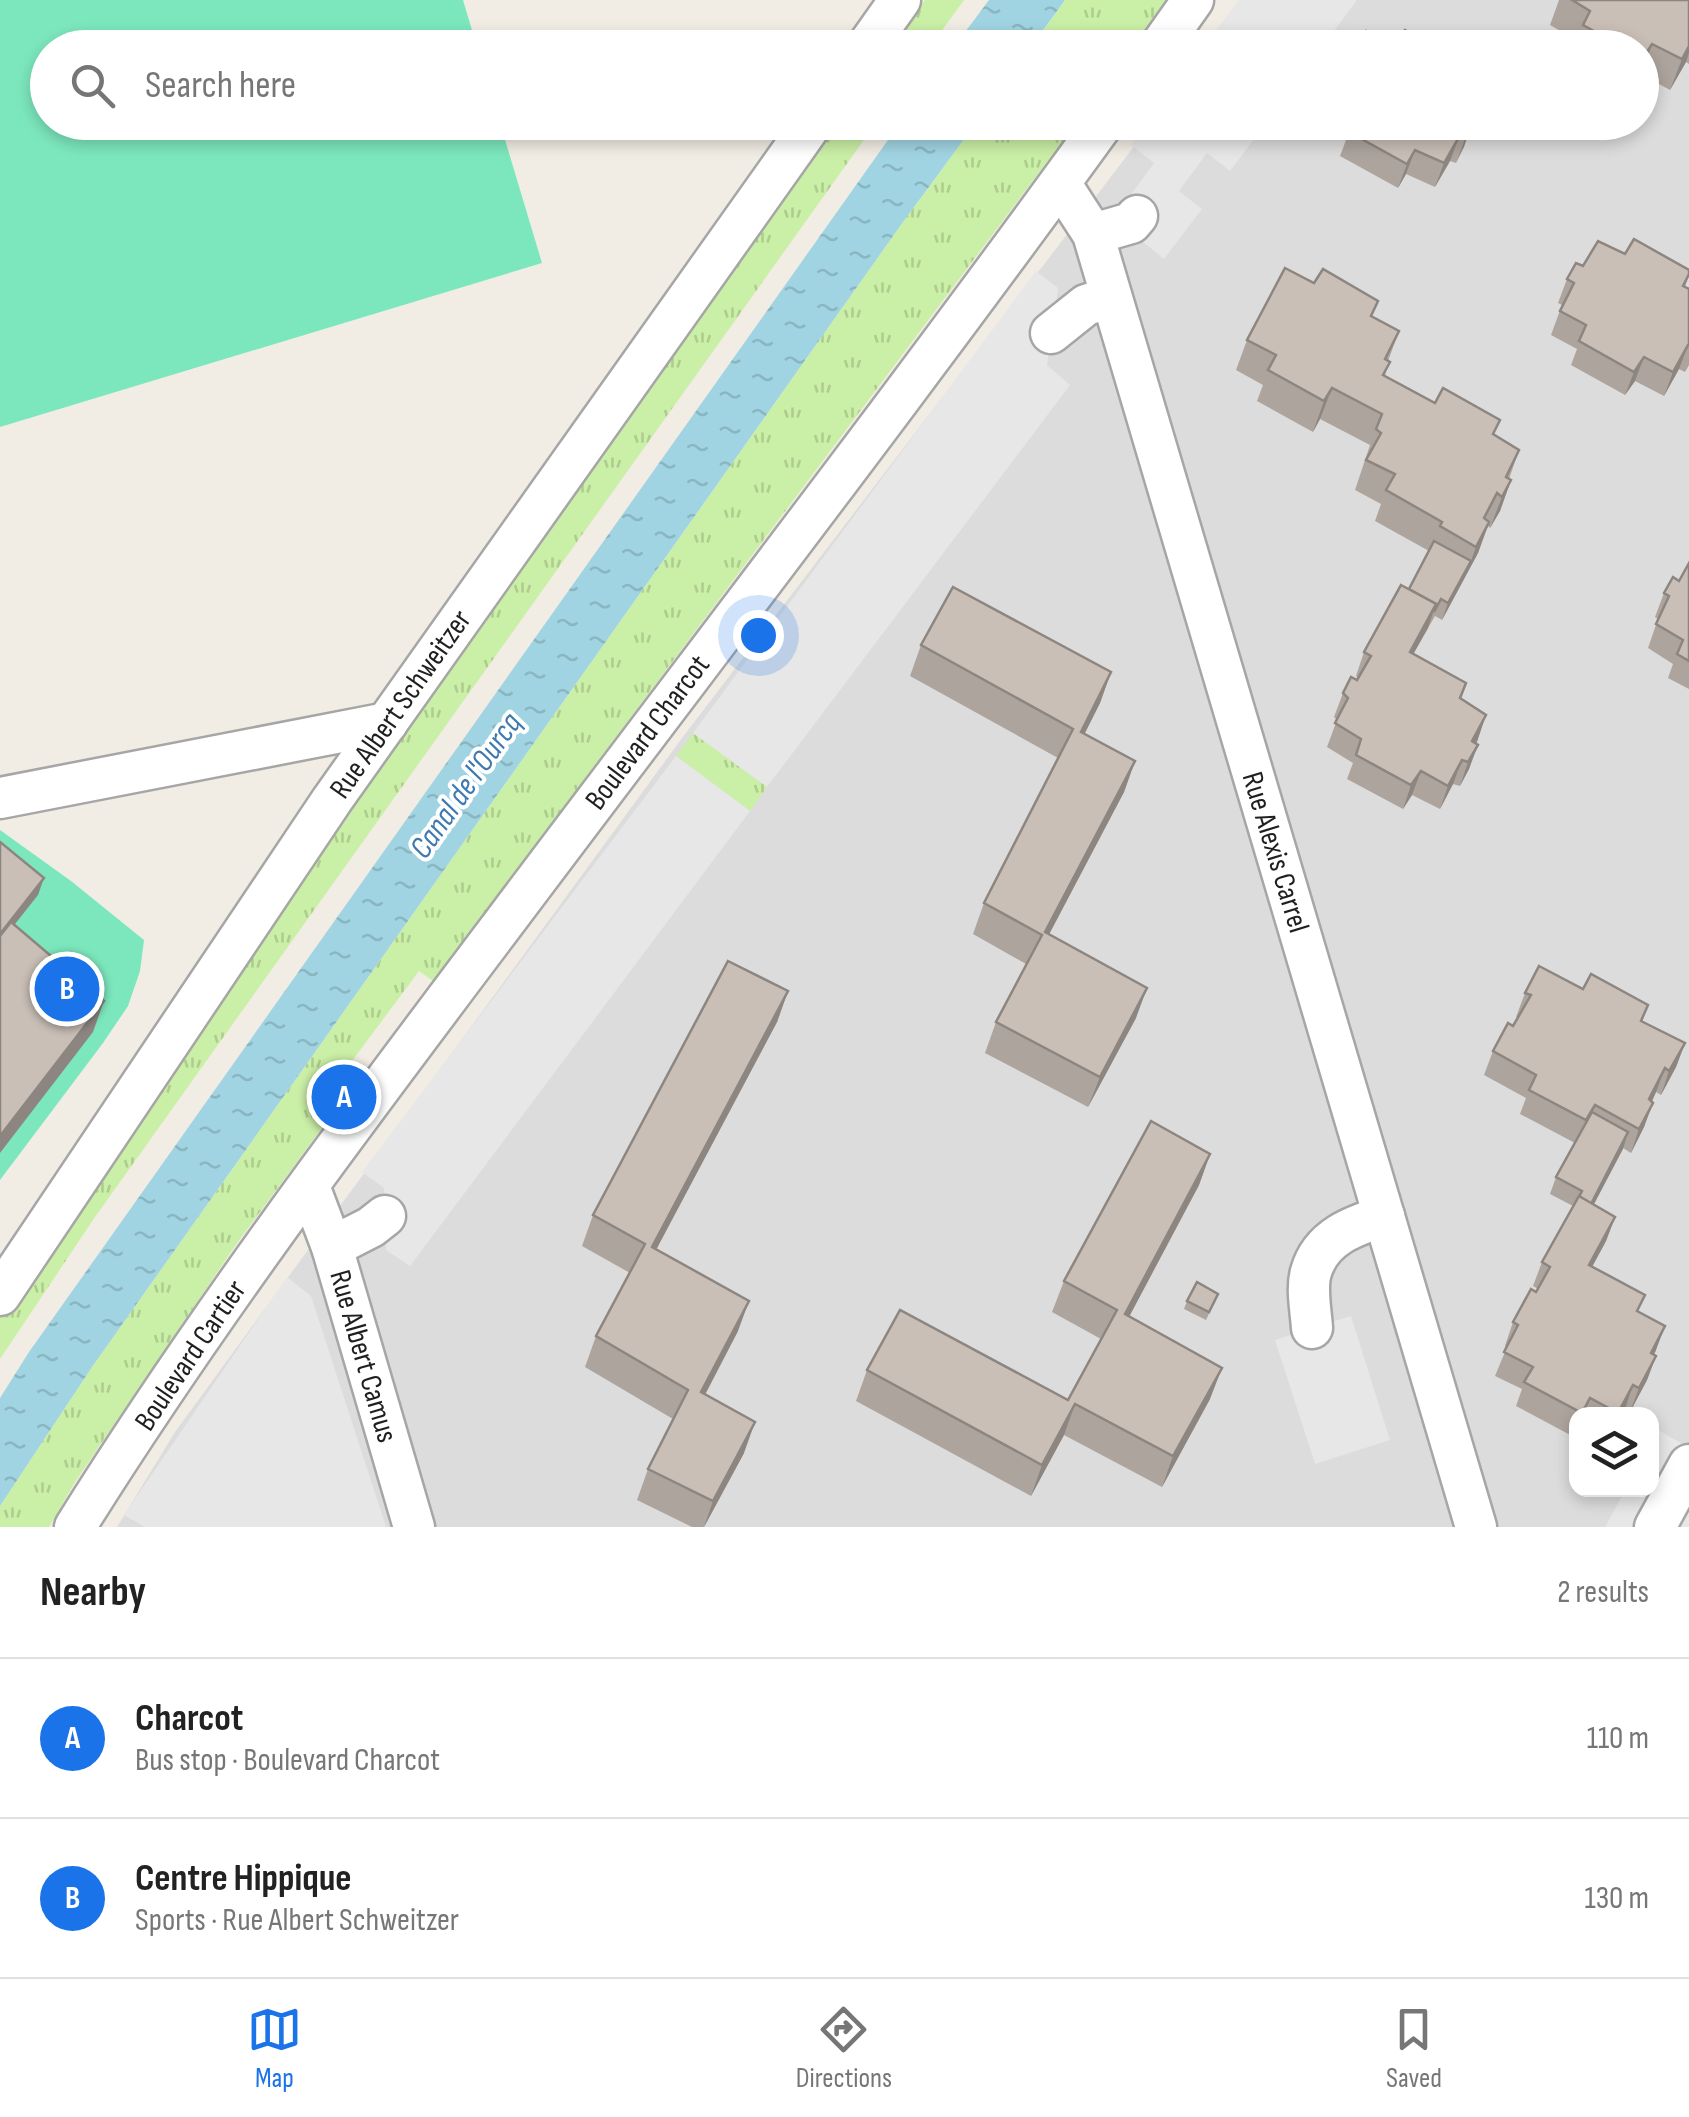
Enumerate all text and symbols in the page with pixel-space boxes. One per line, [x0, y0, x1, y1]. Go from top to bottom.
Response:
search box [30, 30, 1659, 140]
icon: search [65, 58, 120, 113]
text: Search here [145, 63, 296, 108]
street label: Rue Albert Schweitzer [322, 603, 479, 806]
your location [733, 610, 784, 661]
street label: Boulevard Charcot [578, 648, 718, 817]
water label: Canal de l'Ourcq [402, 705, 531, 866]
street label: Rue Alexis Carrel [1234, 768, 1317, 937]
pin: B [34, 952, 100, 1026]
pin: A [312, 1060, 376, 1134]
street label: Rue Albert Camus [321, 1266, 405, 1447]
street label: Boulevard Cartier [127, 1273, 255, 1438]
map controls [1569, 1407, 1659, 1497]
button: layers [1569, 1407, 1659, 1497]
text: Nearby [40, 1567, 146, 1618]
text: 2 results [1557, 1573, 1649, 1612]
text: Charcot [135, 1696, 243, 1741]
text: A [65, 1719, 80, 1758]
text: 110 m [1587, 1719, 1649, 1758]
text: Bus stop · Boulevard Charcot [135, 1741, 440, 1780]
text: Centre Hippique [135, 1856, 352, 1901]
text: B [65, 1879, 80, 1918]
text: 130 m [1584, 1879, 1649, 1918]
text: Sports · Rue Albert Schweitzer [135, 1901, 459, 1940]
tab: Map [247, 2002, 302, 2095]
tab: Directions [796, 2002, 892, 2095]
tab: Saved [1386, 2002, 1442, 2095]

